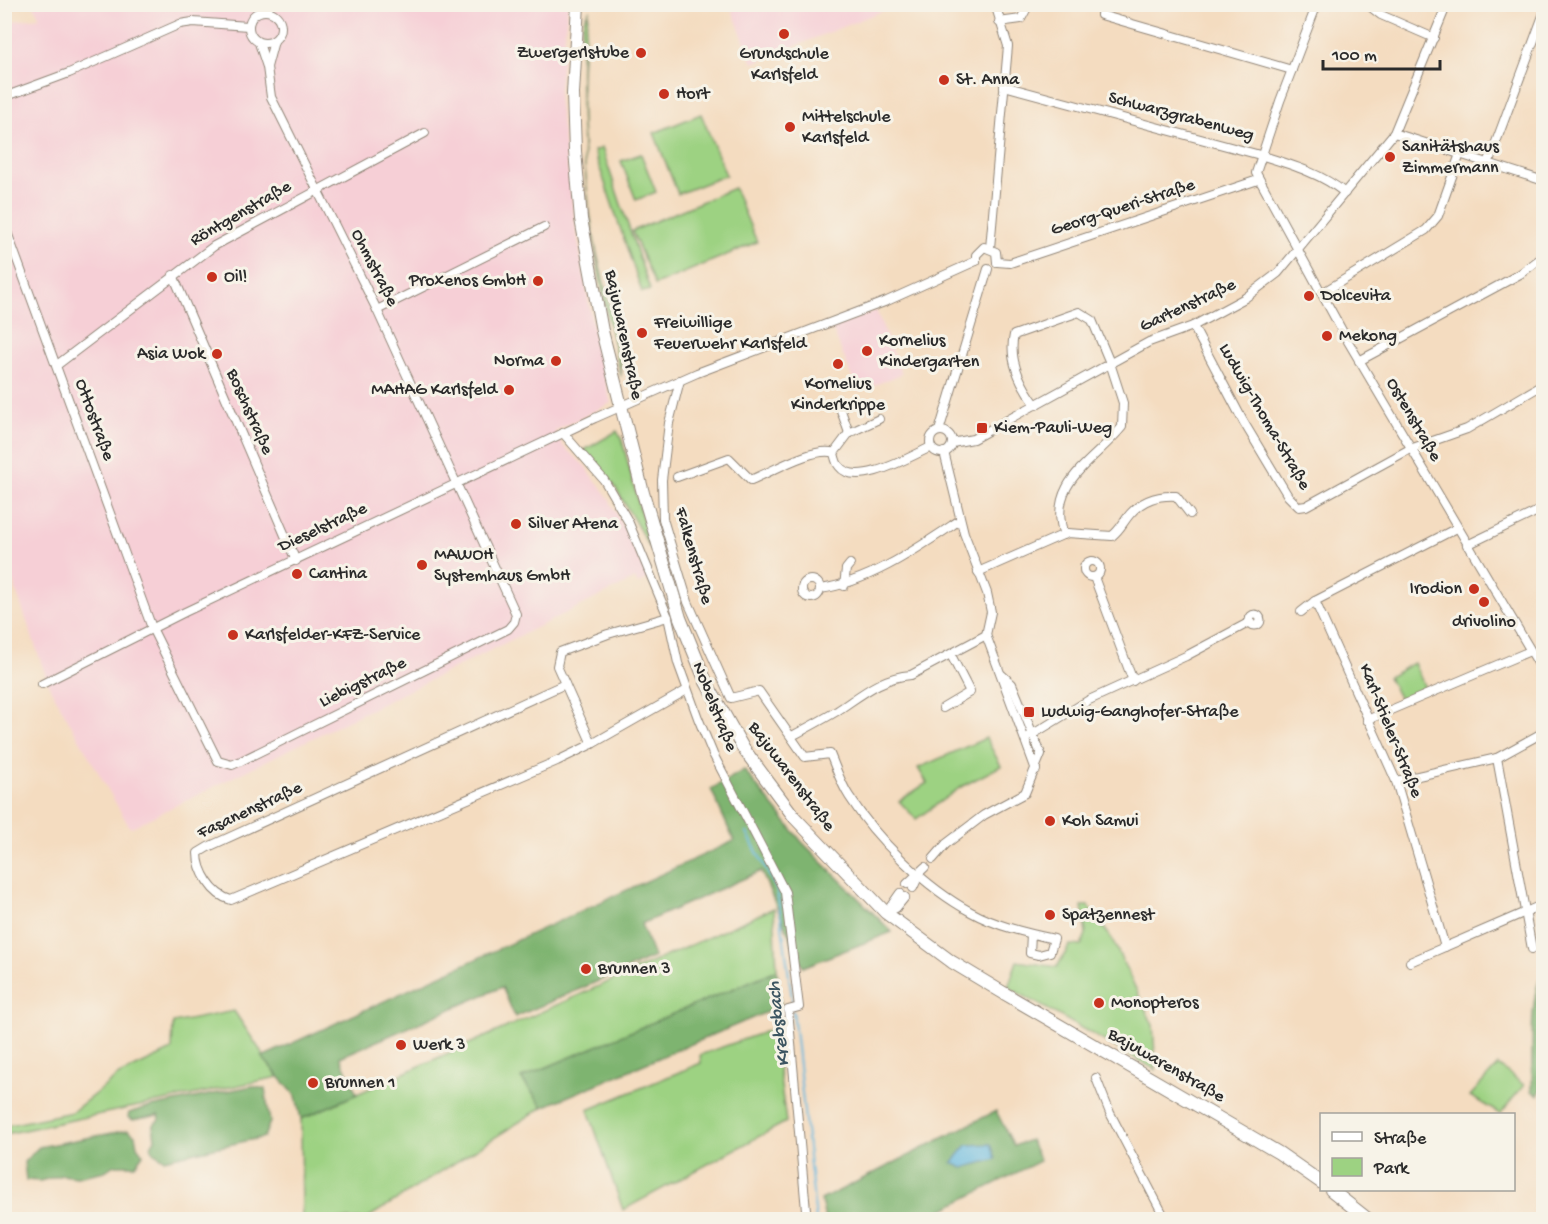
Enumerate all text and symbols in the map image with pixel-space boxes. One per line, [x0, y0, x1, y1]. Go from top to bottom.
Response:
marker: Grundschule Karlsfeld [777, 27, 791, 41]
scale bar [1323, 33, 1440, 71]
place label: Zwergerlstube [517, 43, 630, 64]
place label: Grundschule Karlsfeld [739, 44, 829, 86]
marker: Zwergerlstube [634, 46, 648, 60]
text: 100 m [1331, 46, 1377, 67]
place label: St. Anna [956, 70, 1020, 91]
marker: St. Anna [937, 73, 951, 87]
place label: Hort [676, 84, 711, 105]
marker: Hort [657, 87, 671, 101]
street label: Schwarzgrabenweg [1106, 87, 1256, 147]
place label: Mittelschule Karlsfeld [802, 107, 891, 149]
marker: Mittelschule Karlsfeld [783, 120, 797, 134]
place label: Sanitätshaus Zimmermann [1402, 137, 1500, 179]
marker: Sanitätshaus Zimmermann [1383, 150, 1397, 164]
street label: Georg-Queri-Straße [1048, 175, 1198, 241]
street label: Röntgenstraße [187, 176, 296, 251]
street label: Ohmstraße [346, 226, 403, 311]
place label: Oil! [224, 267, 247, 288]
street label: Bajuwarenstraße [599, 267, 647, 402]
marker: Oil! [205, 270, 219, 284]
place label: Proxenos GmbH [408, 271, 527, 292]
marker: Proxenos GmbH [531, 274, 545, 288]
street label: Gartenstraße [1137, 274, 1240, 337]
place label: Dolcevita [1320, 286, 1392, 307]
marker: Dolcevita [1302, 289, 1316, 303]
place label: Freiwillige Feuerwehr Karlsfeld [653, 313, 808, 355]
marker: Freiwillige Feuerwehr Karlsfeld [635, 326, 649, 340]
place label: Mekong [1339, 326, 1397, 347]
marker: Mekong [1320, 329, 1334, 343]
place label: Kornelius Kindergarten [879, 331, 980, 373]
street label: Ludwig-Thoma-Straße [1213, 340, 1315, 495]
place label: Asia Wok [137, 344, 207, 365]
marker: Kornelius Kindergarten [860, 344, 874, 358]
marker: Asia Wok [210, 347, 224, 361]
place label: Norma [494, 351, 545, 372]
marker: Norma [549, 354, 563, 368]
marker: Kornelius Kinderkrippe [831, 357, 845, 371]
street label: Boschstraße [220, 365, 277, 459]
place label: Kornelius Kinderkrippe [791, 374, 886, 416]
street label: Ostenstraße [1381, 374, 1446, 466]
street label: Ottostraße [70, 376, 119, 464]
place label: MAHAG Karlsfeld [371, 380, 498, 401]
marker: MAHAG Karlsfeld [502, 383, 516, 397]
place label: Kiem-Pauli-Weg [994, 418, 1112, 439]
marker: Kiem-Pauli-Weg [975, 421, 989, 435]
street label: Dieselstraße [274, 498, 371, 558]
street label: Falkenstraße [669, 504, 717, 607]
place label: Silver Atena [528, 514, 619, 535]
marker: Silver Atena [509, 517, 523, 531]
place label: MAWOH Systemhaus GmbH [434, 545, 571, 587]
marker: MAWOH Systemhaus GmbH [415, 558, 429, 572]
place label: Cantina [309, 564, 368, 585]
marker: Cantina [290, 567, 304, 581]
place label: Irodion [1410, 579, 1462, 600]
marker: Irodion [1467, 582, 1481, 596]
marker: drivolino [1477, 595, 1491, 609]
place label: drivolino [1452, 612, 1516, 633]
place label: Karlsfelder-KFZ-Service [245, 625, 421, 646]
marker: Karlsfelder-KFZ-Service [226, 628, 240, 642]
street label: Liebigstraße [316, 653, 410, 713]
street label: Nobelstraße [687, 659, 742, 755]
street label: Karl-Stieler-Straße [1354, 661, 1427, 802]
place label: Ludwig-Ganghofer-Straße [1041, 702, 1239, 723]
marker: Ludwig-Ganghofer-Straße [1022, 705, 1036, 719]
street label: Bajuwarenstraße [742, 717, 839, 836]
street label: Fasanenstraße [194, 777, 306, 845]
place label: Koh Samui [1062, 811, 1139, 832]
marker: Koh Samui [1043, 814, 1057, 828]
place label: Spatzennest [1062, 905, 1156, 926]
marker: Spatzennest [1043, 908, 1057, 922]
place label: Brunnen 3 [597, 959, 671, 980]
marker: Brunnen 3 [579, 962, 593, 976]
water label: Krebsbach [763, 980, 797, 1068]
place label: Monopteros [1111, 993, 1200, 1014]
marker: Monopteros [1092, 996, 1106, 1010]
street label: Bajuwarenstraße [1103, 1024, 1229, 1108]
place label: Werk 3 [413, 1035, 466, 1056]
marker: Werk 3 [394, 1038, 408, 1052]
place label: Brunnen 1 [324, 1073, 396, 1094]
marker: Brunnen 1 [306, 1076, 320, 1090]
legend [1320, 1113, 1515, 1191]
text: Straße [1374, 1129, 1427, 1150]
text: Park [1373, 1159, 1410, 1180]

